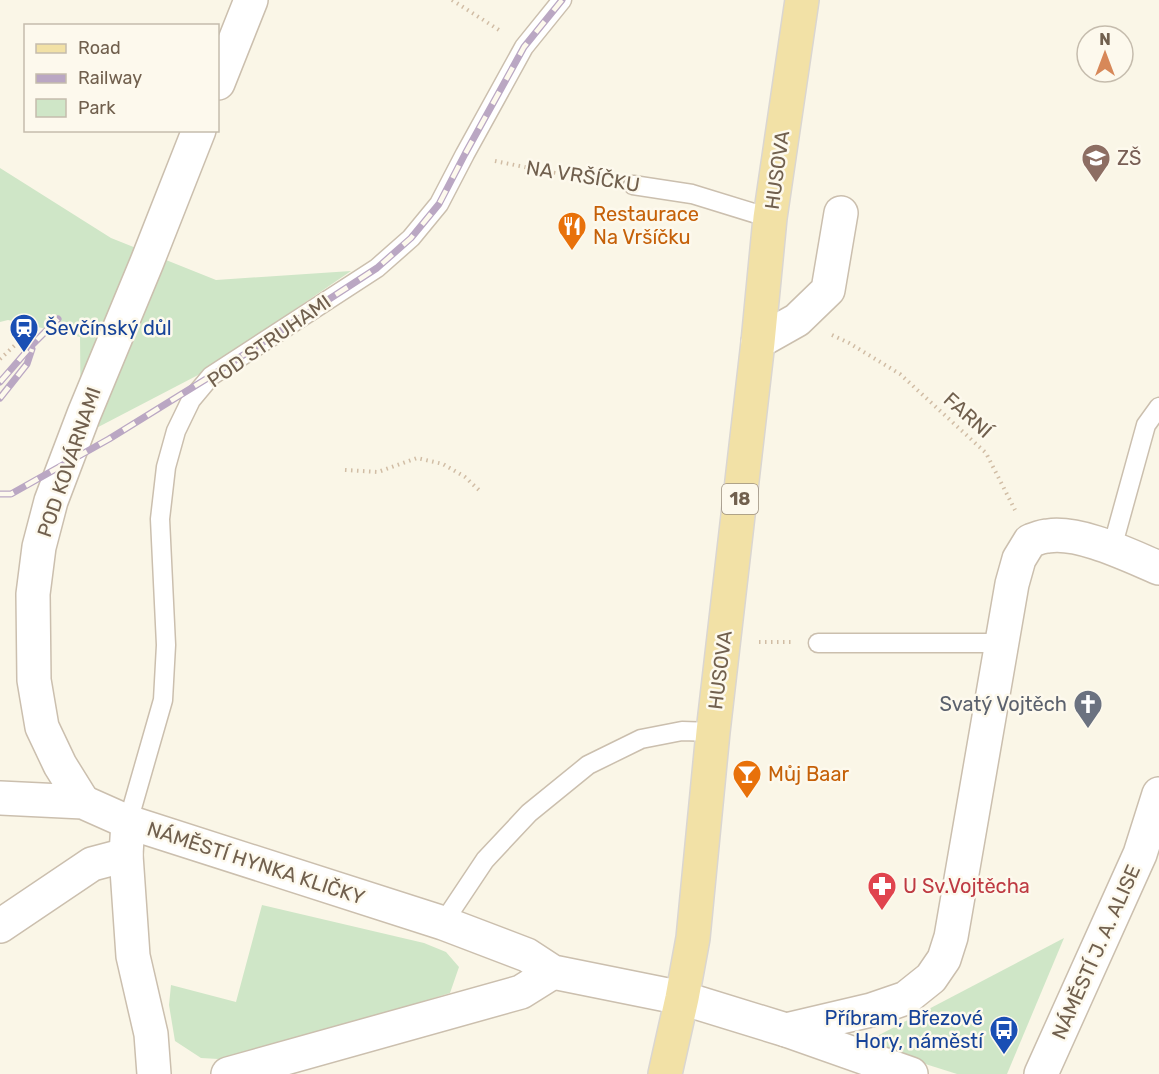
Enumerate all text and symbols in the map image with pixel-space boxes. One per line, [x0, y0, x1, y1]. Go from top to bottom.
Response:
legend [24, 24, 219, 132]
north arrow [1075, 24, 1135, 84]
text: N [1099, 30, 1111, 49]
text: Road [78, 37, 121, 59]
text: Railway [78, 67, 142, 89]
text: Park [78, 97, 116, 119]
street label: HUSOVA [760, 129, 794, 211]
school or university icon: ZŠ [1080, 142, 1112, 184]
place label: ZŠ [1117, 146, 1141, 170]
street label: NA VRŠÍČKU [525, 155, 641, 197]
place label: Restaurace Na Vršíčku [593, 202, 699, 249]
restaurant icon: Restaurace Na Vršíčku [556, 210, 588, 252]
street label: POD STRUHAMI [203, 290, 335, 392]
station icon: Ševčínský důl [8, 312, 40, 354]
place label: Ševčínský důl [45, 316, 172, 340]
street label: POD KOVÁRNAMI [32, 384, 106, 540]
street label: FARNÍ [939, 387, 998, 444]
road number: 18 [722, 484, 758, 514]
street label: HUSOVA [703, 629, 737, 711]
church icon: Svatý Vojtěch [1072, 688, 1104, 730]
place label: Svatý Vojtěch [939, 692, 1067, 716]
bar icon: Můj Baar [731, 758, 763, 800]
place label: Můj Baar [768, 762, 849, 786]
street label: NÁMĚSTÍ HYNKA KLIČKY [144, 816, 368, 910]
street label: NÁMĚSTÍ J. A. ALISE [1047, 861, 1145, 1043]
pharmacy icon: U Sv.Vojtěcha [866, 870, 898, 912]
place label: U Sv.Vojtěcha [903, 874, 1030, 898]
place label: Příbram, Březové Hory, náměstí [825, 1006, 984, 1053]
bus stop icon: Příbram, Březové Hory, náměstí [988, 1014, 1020, 1056]

